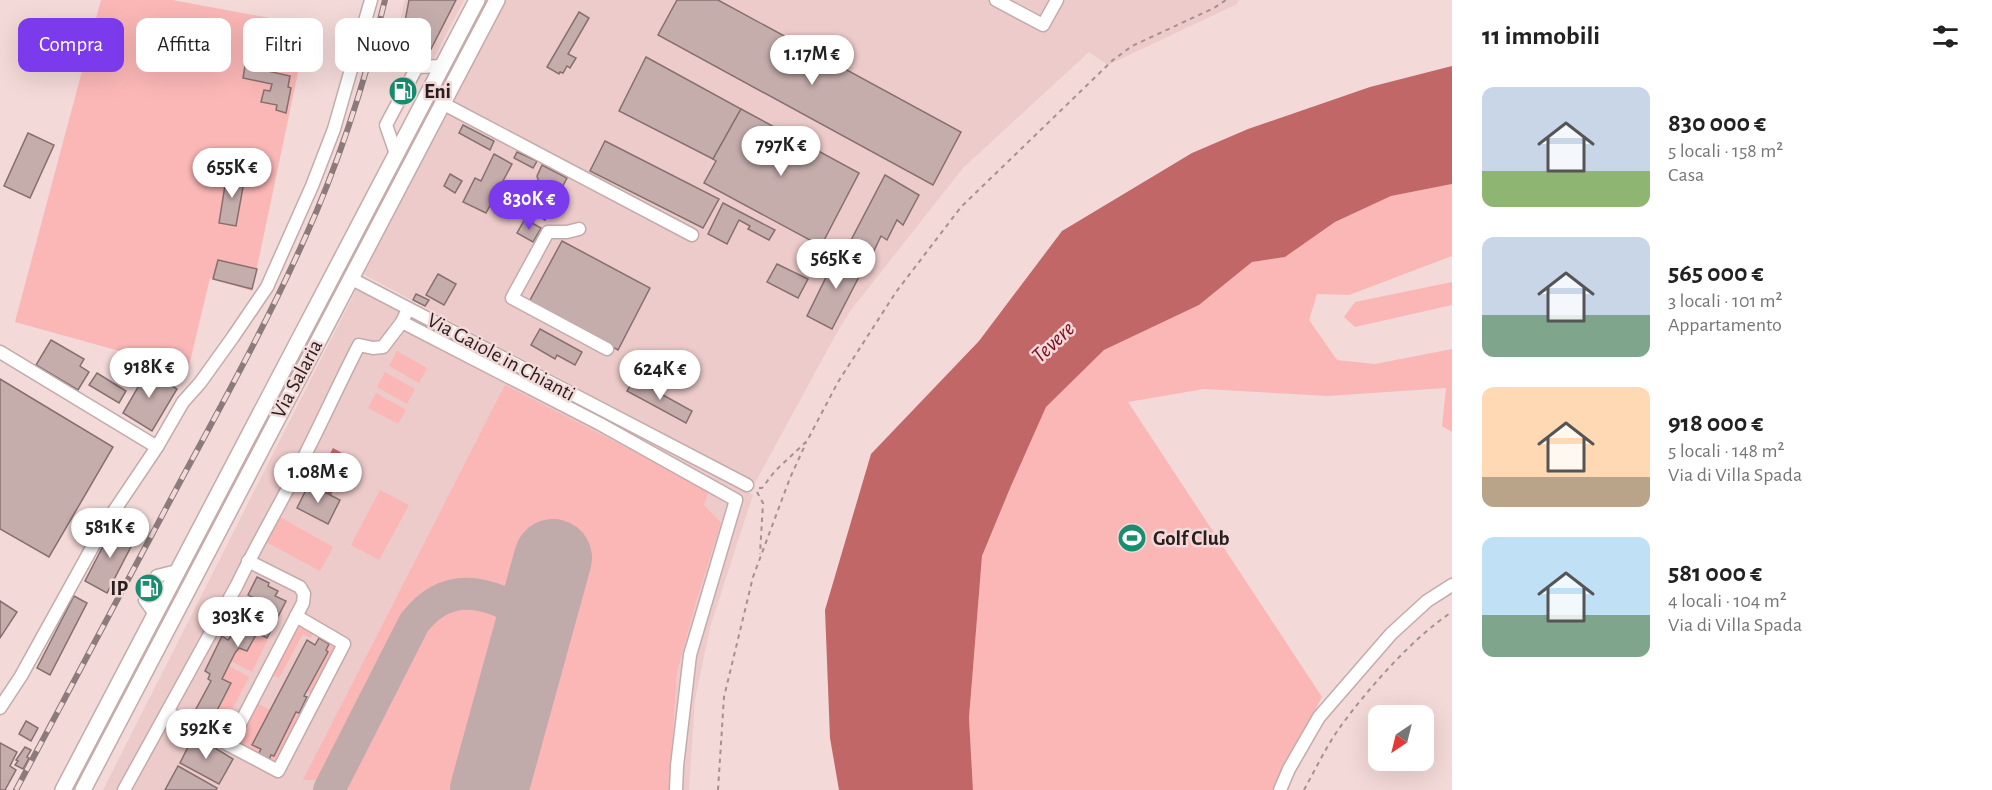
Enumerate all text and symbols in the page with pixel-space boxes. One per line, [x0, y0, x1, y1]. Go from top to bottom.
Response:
chip: Compra [18, 18, 124, 72]
chip: Affitta [136, 18, 231, 72]
chip: Filtri [243, 18, 323, 72]
chip: Nuovo [335, 18, 431, 72]
icon: filters [1929, 20, 1962, 53]
text: 11 immobili [1482, 23, 1600, 49]
pin: 1.17M € [757, 35, 867, 86]
text: 1.17M € [784, 44, 840, 64]
fuel station icon: Eni [387, 75, 419, 107]
place label: Eni [424, 81, 451, 102]
text: 830 000 € [1668, 110, 1766, 136]
icon: home [1530, 111, 1602, 183]
pin: 797K € [732, 126, 830, 177]
text: 797K € [756, 135, 806, 155]
text: 5 locali · 158 m² [1668, 141, 1783, 161]
pin: 655K € [183, 148, 281, 199]
text: 655K € [207, 157, 257, 177]
text: Casa [1668, 165, 1704, 185]
pin: 830K € [480, 180, 578, 231]
text: 830K € [503, 189, 555, 209]
pin: 565K € [787, 239, 885, 290]
text: 565K € [811, 248, 861, 268]
text: 565 000 € [1668, 260, 1764, 286]
icon: home [1530, 261, 1602, 333]
text: 3 locali · 101 m² [1668, 291, 1783, 311]
street label: Via Gaiole in Chianti [424, 309, 578, 405]
text: Appartamento [1668, 315, 1782, 335]
water label: Tevere [1027, 317, 1079, 367]
street label: Via Salaria [268, 336, 326, 422]
pin: 918K € [100, 348, 198, 399]
pin: 624K € [611, 350, 709, 401]
text: 918K € [124, 357, 174, 377]
text: 624K € [633, 359, 687, 379]
text: 918 000 € [1668, 410, 1763, 436]
icon: home [1530, 411, 1602, 483]
text: 5 locali · 148 m² [1668, 441, 1784, 461]
pin: 1.08M € [263, 453, 373, 504]
text: 1.08M € [288, 462, 348, 482]
text: Via di Villa Spada [1668, 465, 1802, 485]
pin: 581K € [61, 508, 159, 559]
text: 581K € [85, 517, 135, 537]
sports icon: Golf Club [1116, 522, 1148, 554]
place label: Golf Club [1153, 528, 1230, 549]
text: 581 000 € [1668, 560, 1762, 586]
icon: home [1530, 561, 1602, 633]
fuel station icon: IP [133, 572, 165, 604]
place label: IP [110, 578, 128, 599]
text: 4 locali · 104 m² [1668, 591, 1787, 611]
pin: 303K € [189, 597, 287, 648]
text: 303K € [212, 606, 264, 626]
text: Via di Villa Spada [1668, 615, 1802, 635]
north arrow [1368, 705, 1434, 771]
map controls [1368, 705, 1434, 771]
pin: 592K € [157, 709, 255, 760]
text: 592K € [180, 718, 232, 738]

